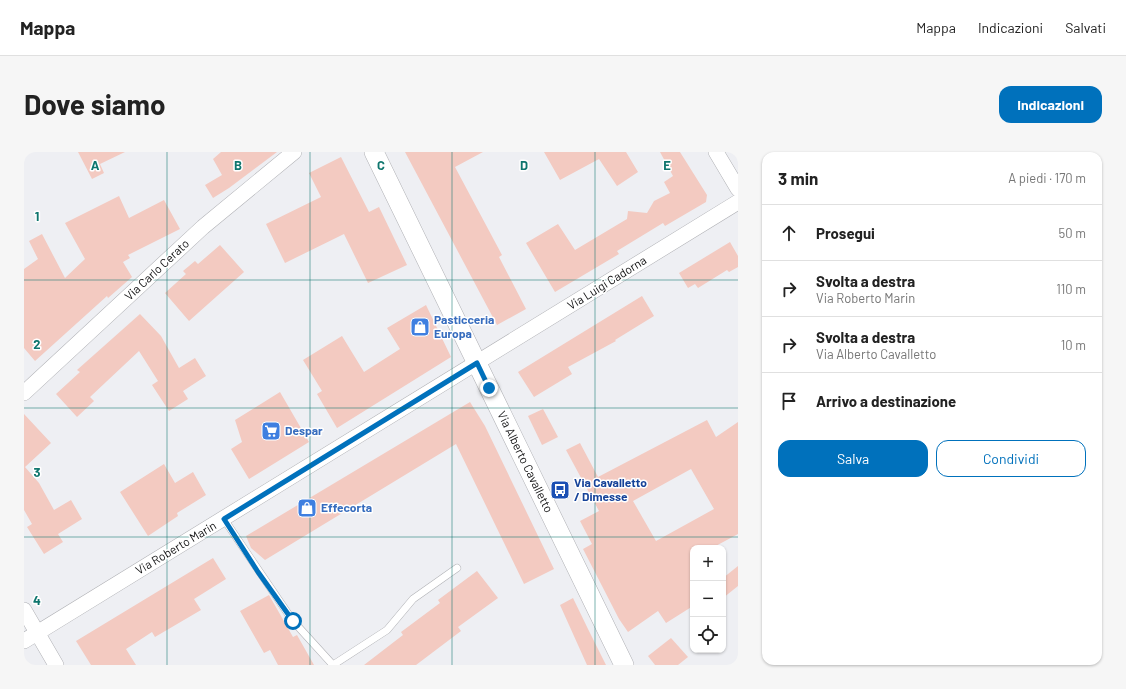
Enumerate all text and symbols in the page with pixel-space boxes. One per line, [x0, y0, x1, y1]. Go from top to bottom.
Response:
text: Mappa [20, 16, 75, 39]
text: Mappa [916, 19, 956, 36]
text: Indicazioni [978, 19, 1043, 36]
text: Salvati [1065, 19, 1106, 36]
button: Indicazioni [999, 86, 1102, 123]
text: Dove siamo [24, 87, 166, 121]
text: A [91, 157, 100, 173]
text: B [234, 157, 242, 173]
text: C [377, 157, 385, 173]
text: D [520, 157, 528, 173]
text: E [663, 157, 671, 173]
text: 3 min [778, 168, 818, 188]
text: A piedi · 170 m [1008, 170, 1086, 186]
text: 1 [35, 208, 39, 224]
icon: ahead [778, 222, 800, 244]
text: Prosegui [816, 224, 875, 242]
text: 50 m [1059, 225, 1086, 241]
street label: Via Carlo Cerato [121, 236, 191, 303]
street label: Via Luigi Cadorna [564, 252, 648, 312]
text: Svolta a destra [816, 272, 915, 290]
icon: right [778, 278, 800, 300]
text: 110 m [1056, 281, 1086, 297]
text: Via Roberto Marin [816, 290, 915, 306]
place label: Pasticceria Europa [434, 312, 494, 340]
shop icon: Pasticceria Europa [409, 316, 431, 338]
text: Svolta a destra [816, 328, 915, 346]
icon: right [778, 334, 800, 356]
text: 2 [33, 336, 41, 352]
text: 10 m [1061, 337, 1086, 353]
text: Via Alberto Cavalletto [816, 346, 936, 362]
route end [480, 379, 498, 397]
icon: arrive [778, 390, 800, 412]
text: Arrivo a destinazione [816, 392, 956, 410]
street label: Via Alberto Cavalletto [495, 409, 557, 515]
supermarket icon: Despar [260, 420, 282, 442]
place label: Despar [285, 423, 323, 437]
button: Salva [778, 440, 928, 477]
button: Condividi [936, 440, 1086, 477]
text: 3 [33, 464, 41, 480]
place label: Via Cavalletto / Dimesse [574, 475, 647, 503]
bus stop icon: Via Cavalletto / Dimesse [549, 479, 571, 501]
shop icon: Effecorta [296, 497, 318, 519]
place label: Effecorta [321, 500, 372, 514]
street label: Via Roberto Marin [133, 518, 218, 577]
map controls [690, 545, 726, 653]
button: + [690, 545, 726, 581]
button: − [690, 581, 726, 617]
text: 4 [33, 592, 41, 608]
route start [284, 612, 302, 630]
button: locate [690, 617, 726, 653]

